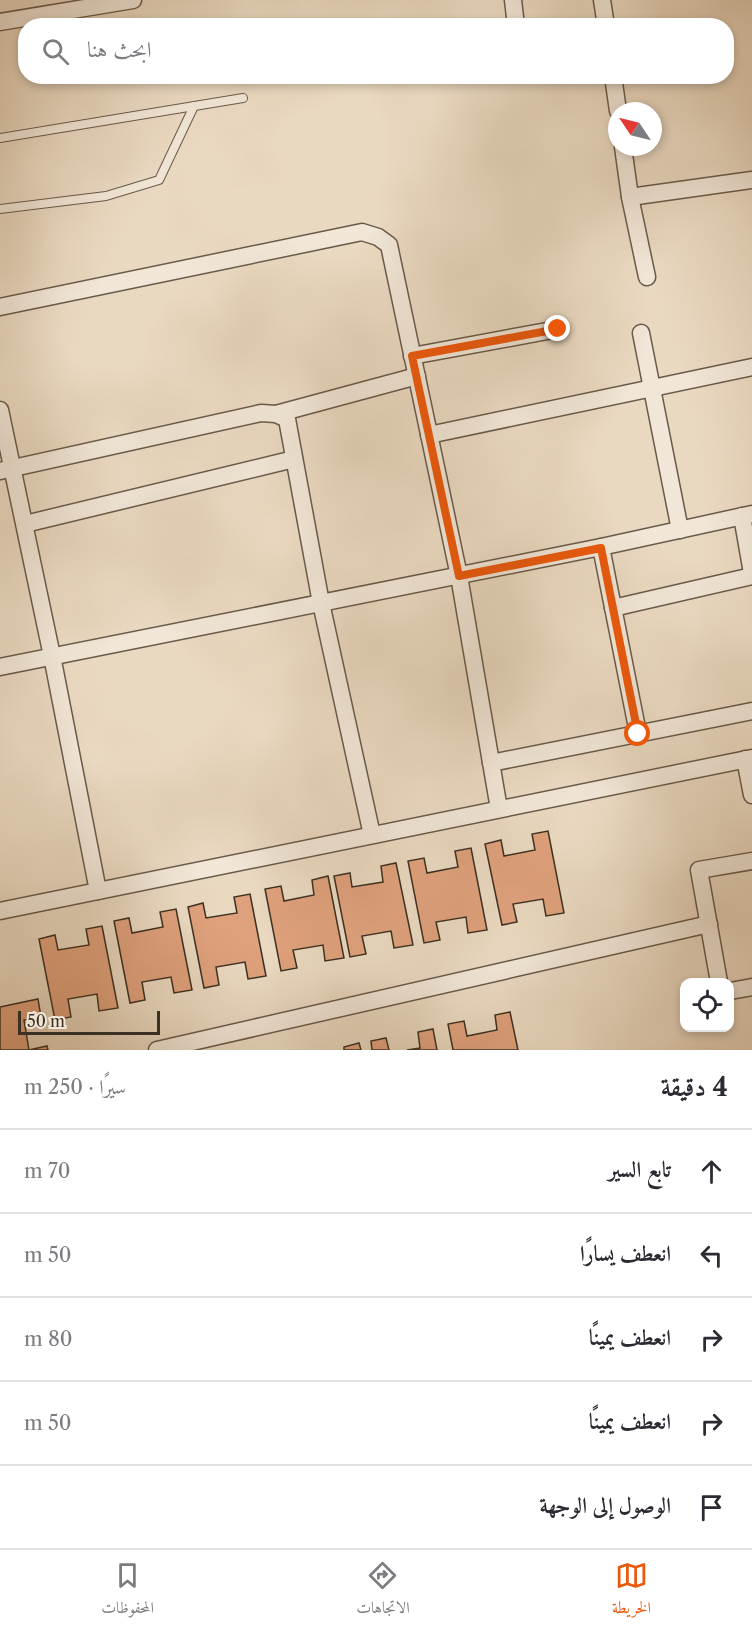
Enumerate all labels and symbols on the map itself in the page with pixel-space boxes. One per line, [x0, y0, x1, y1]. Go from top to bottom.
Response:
north arrow [608, 102, 662, 156]
route end [544, 315, 570, 341]
route start [624, 720, 650, 746]
scale bar [18, 1008, 160, 1036]

